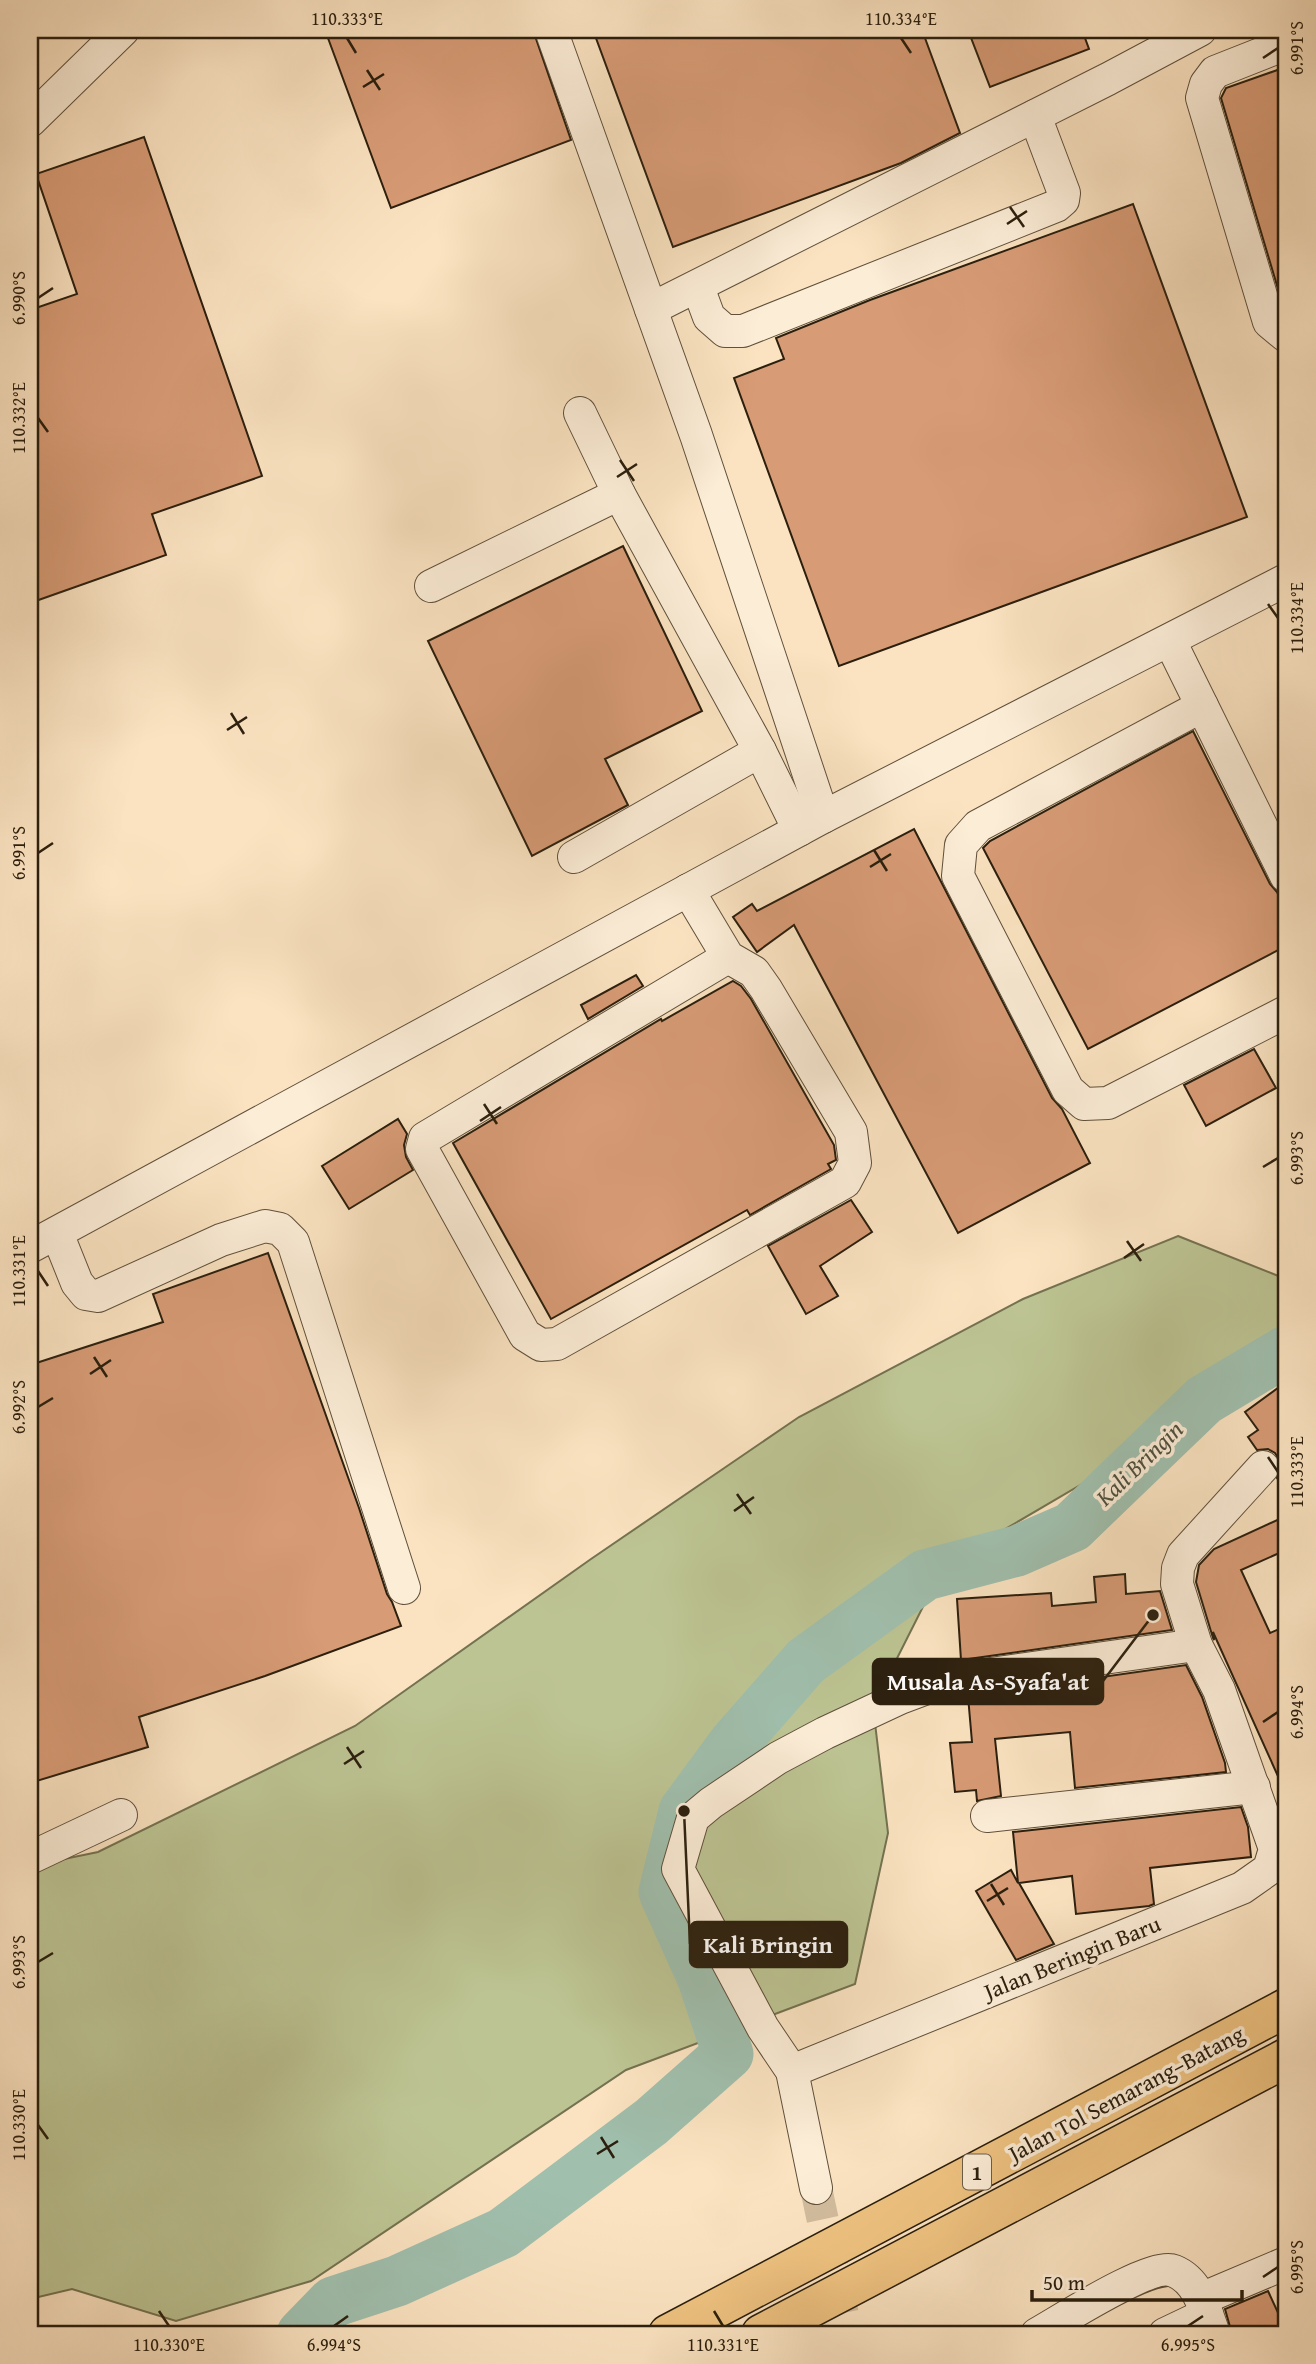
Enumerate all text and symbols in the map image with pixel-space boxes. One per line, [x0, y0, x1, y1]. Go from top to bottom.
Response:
text: 110.333°E [311, 5, 383, 32]
text: 110.334°E [865, 5, 937, 32]
text: 6.991°S [1283, 21, 1310, 75]
text: 6.990°S [5, 271, 32, 325]
text: 110.332°E [5, 382, 32, 454]
text: 110.334°E [1283, 582, 1310, 654]
text: 6.991°S [5, 826, 32, 880]
text: 6.993°S [1283, 1131, 1310, 1185]
text: 110.331°E [5, 1235, 32, 1307]
text: 6.992°S [5, 1380, 32, 1434]
water label: Kali Bringin [1087, 1412, 1191, 1514]
text: 110.333°E [1283, 1436, 1310, 1508]
callout: Musala As-Syafa'at [873, 1659, 1103, 1704]
text: Musala As-Syafa'at [887, 1664, 1089, 1699]
text: 6.994°S [1283, 1685, 1310, 1739]
street label: Jalan Beringin Baru [976, 1906, 1166, 2009]
callout: Kali Bringin [690, 1922, 847, 1967]
text: Kali Bringin [703, 1927, 833, 1962]
text: 6.993°S [5, 1935, 32, 1989]
street label: Jalan Tol Semarang–Batang [999, 2016, 1250, 2171]
text: 110.330°E [5, 2089, 32, 2161]
road number: 1 [963, 2154, 991, 2190]
text: 6.995°S [1283, 2240, 1310, 2294]
scale bar [1032, 2259, 1242, 2303]
text: 50 m [1043, 2267, 1085, 2298]
text: 110.330°E [133, 2331, 205, 2358]
text: 6.994°S [307, 2331, 361, 2358]
text: 110.331°E [687, 2331, 759, 2358]
text: 6.995°S [1161, 2331, 1215, 2358]

